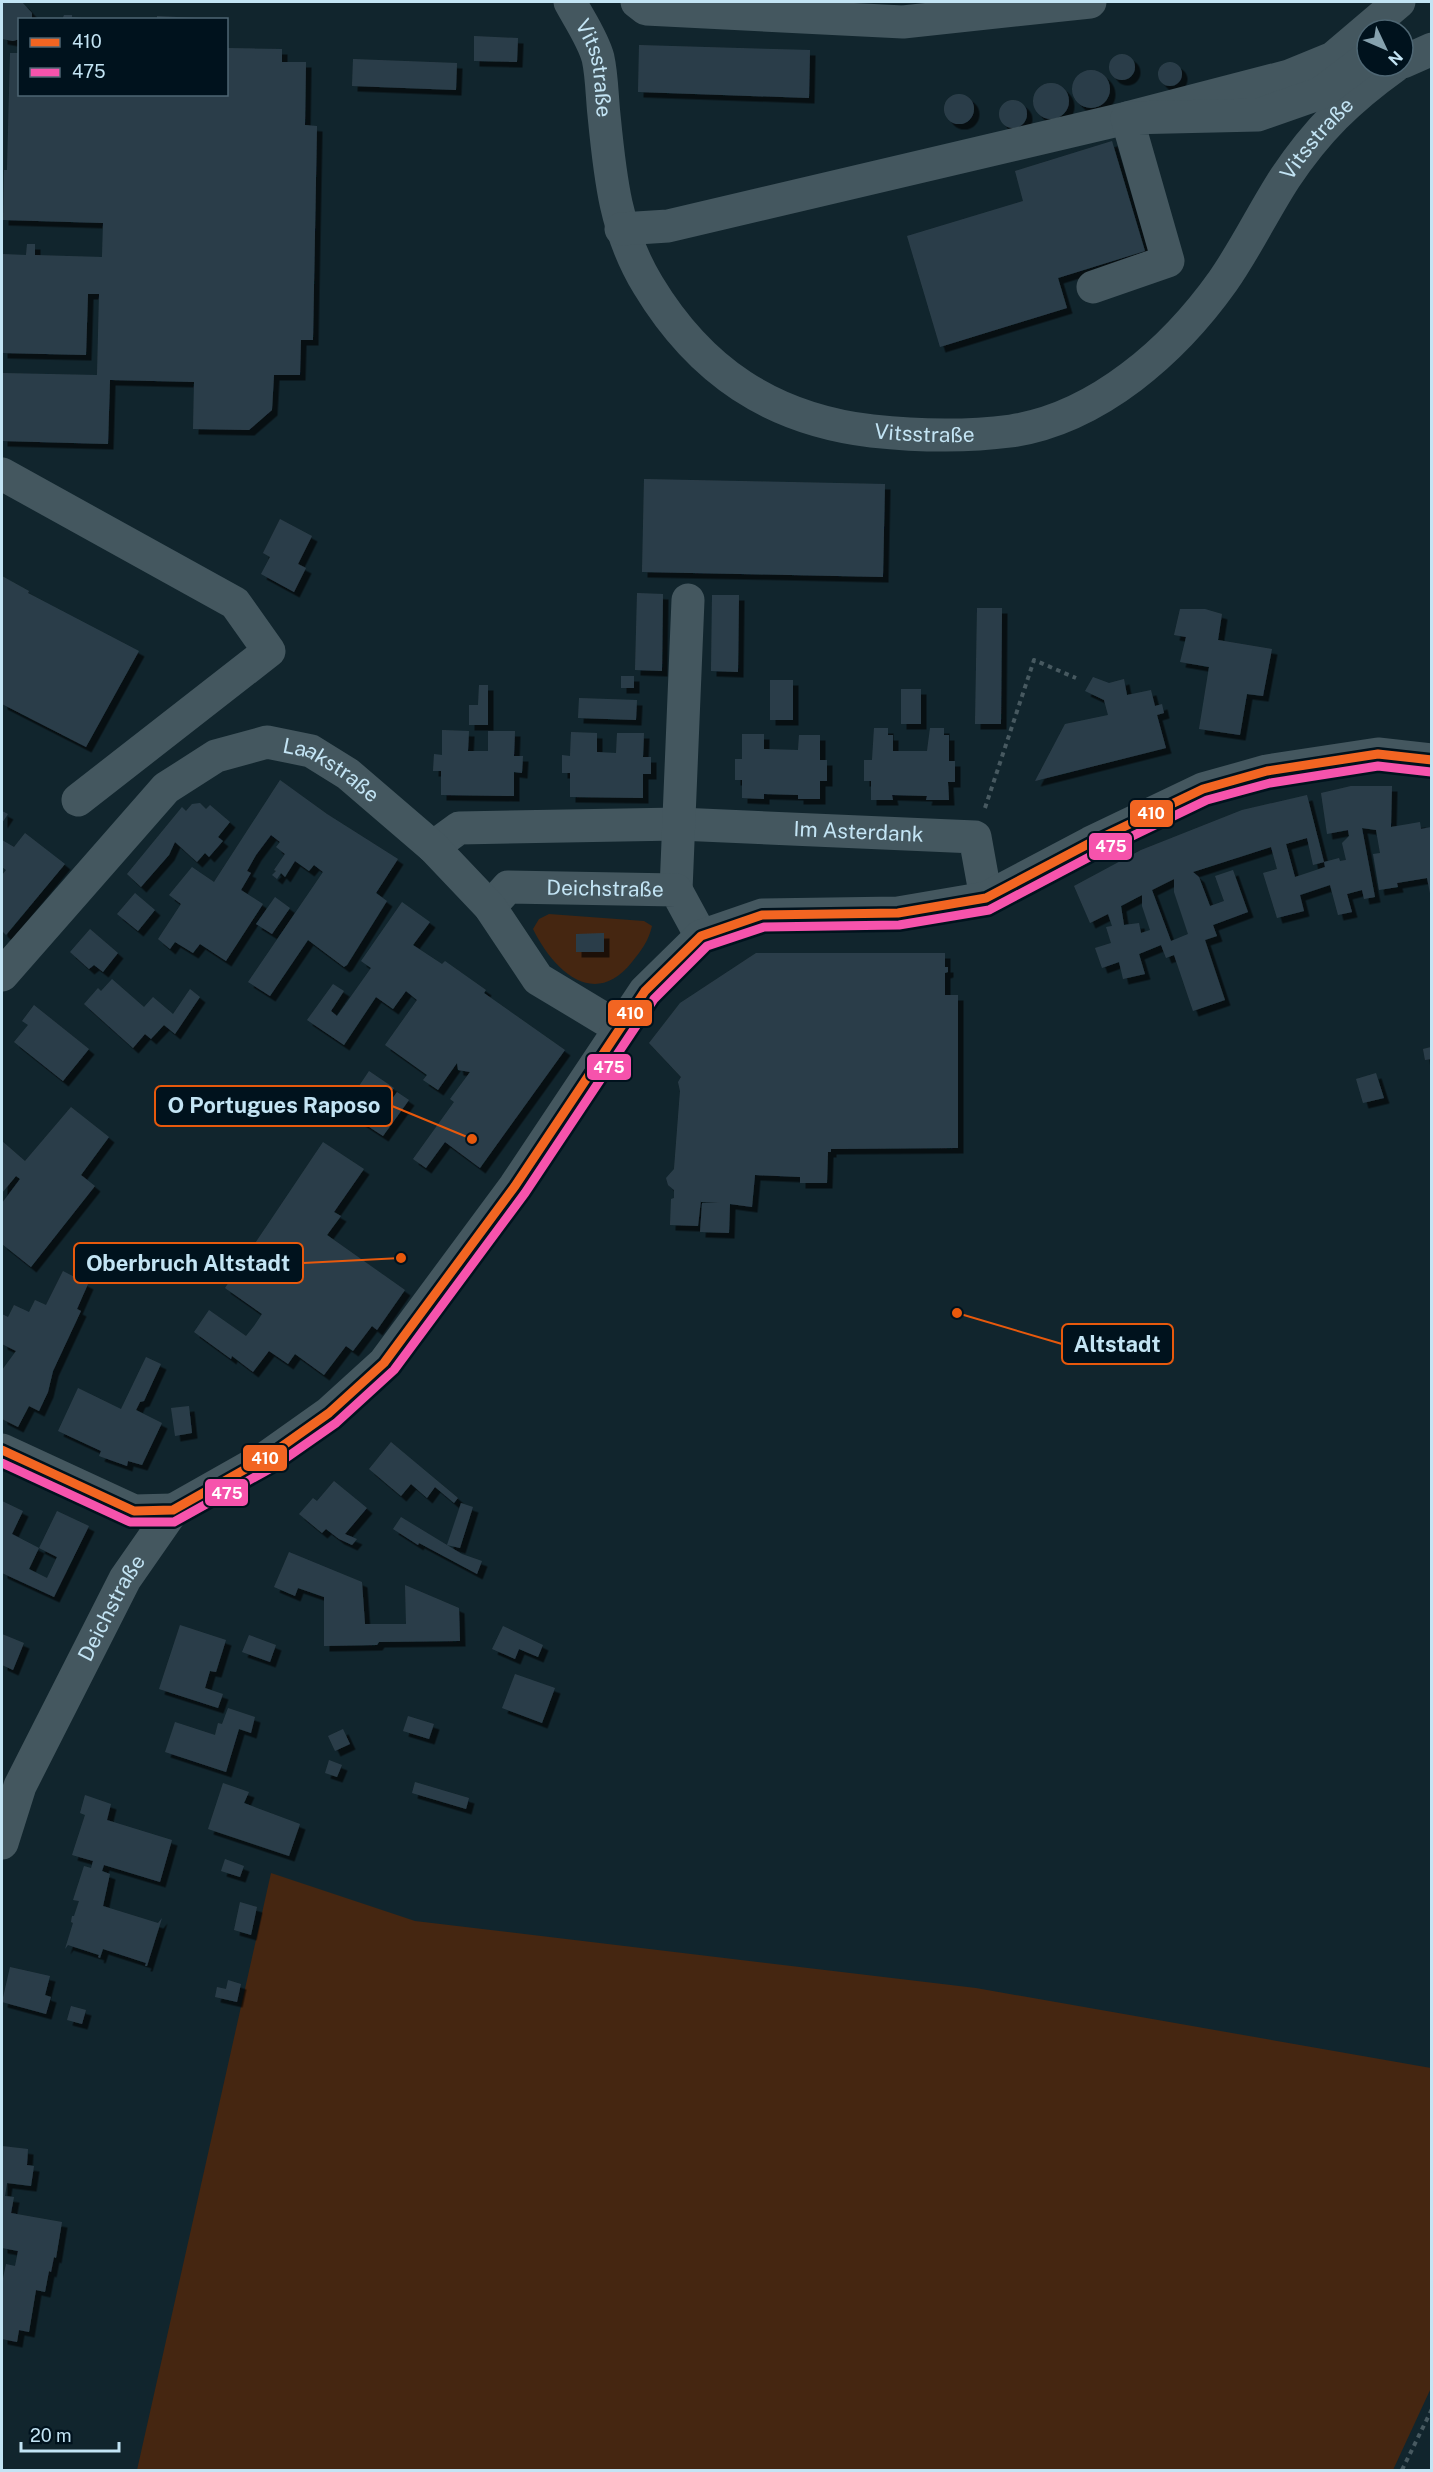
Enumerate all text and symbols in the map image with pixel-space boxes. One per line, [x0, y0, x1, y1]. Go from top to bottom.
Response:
street label: Vitsstraße [570, 15, 617, 118]
legend [18, 18, 228, 96]
north arrow [1355, 18, 1415, 78]
text: 410 [72, 31, 102, 52]
text: N [1384, 47, 1407, 69]
text: 475 [72, 61, 106, 82]
street label: Vitsstraße [1275, 92, 1358, 184]
street label: Vitsstraße [873, 418, 975, 447]
street label: Laakstraße [281, 733, 385, 807]
line badge: 410 [1129, 799, 1174, 828]
text: 410 [1137, 804, 1165, 823]
street label: Im Asterdank [793, 816, 924, 847]
line badge: 475 [1088, 832, 1133, 861]
text: 475 [1095, 837, 1127, 856]
street label: Deichstraße [546, 875, 664, 902]
line badge: 410 [607, 999, 653, 1027]
text: 410 [616, 1004, 644, 1023]
line badge: 475 [586, 1053, 632, 1081]
text: 475 [593, 1058, 625, 1077]
callout: O Portugues Raposo [155, 1086, 392, 1126]
text: O Portugues Raposo [168, 1092, 380, 1118]
callout: Oberbruch Altstadt [74, 1243, 303, 1283]
text: Oberbruch Altstadt [86, 1250, 290, 1276]
callout: Altstadt [1062, 1324, 1173, 1364]
text: Altstadt [1073, 1331, 1161, 1357]
line badge: 410 [242, 1444, 288, 1472]
text: 410 [251, 1449, 279, 1468]
line badge: 475 [204, 1478, 249, 1507]
text: 475 [211, 1484, 243, 1503]
street label: Deichstraße [72, 1550, 150, 1665]
scale bar [21, 2415, 118, 2453]
text: 20 m [30, 2425, 72, 2446]

